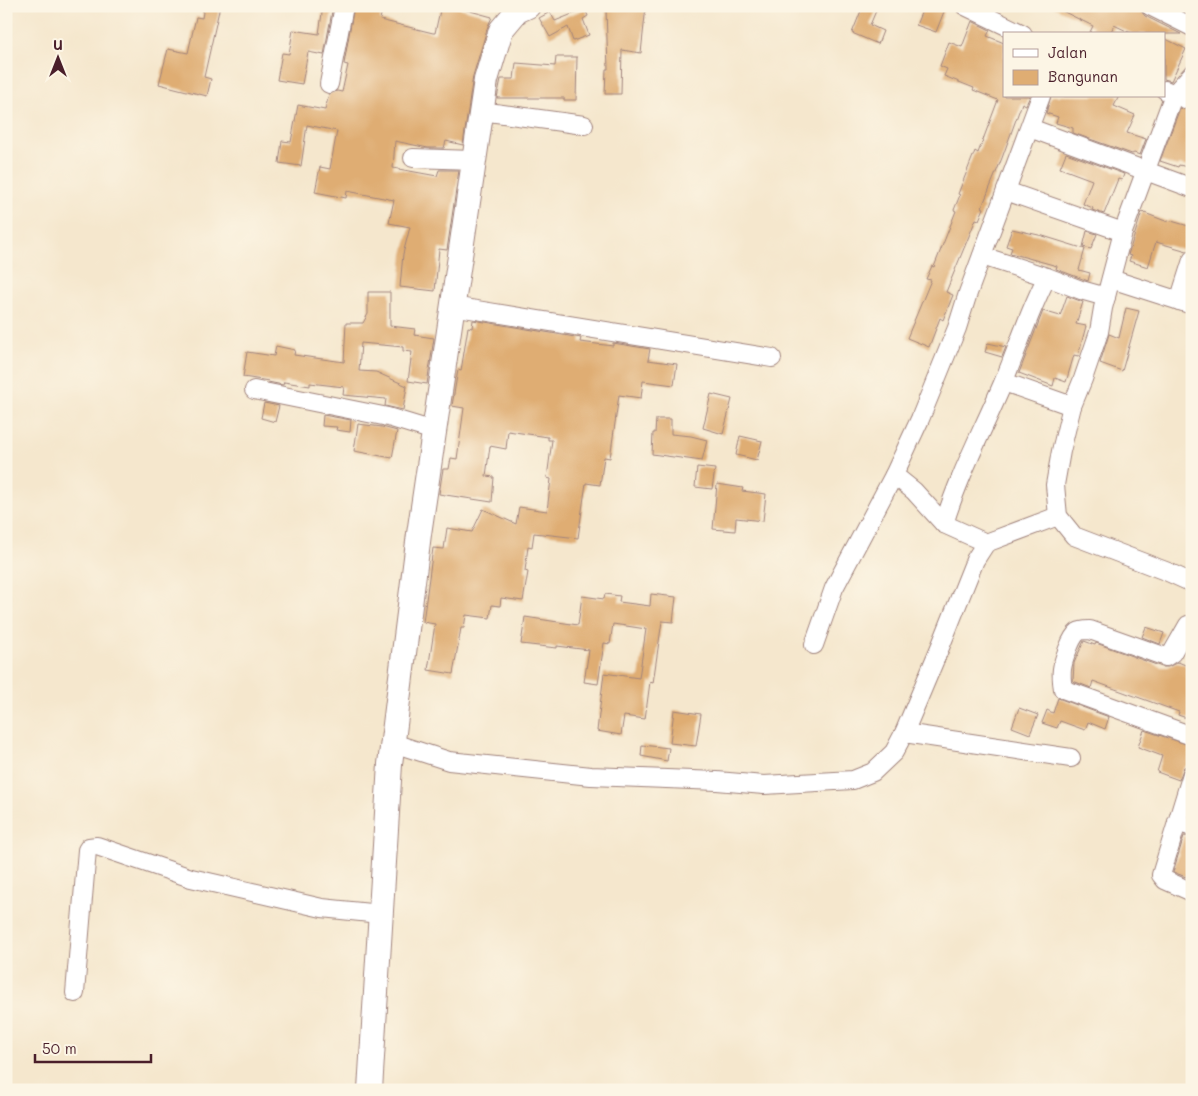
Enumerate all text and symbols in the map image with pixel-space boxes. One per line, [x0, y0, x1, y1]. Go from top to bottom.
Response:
north arrow [32, 32, 82, 82]
legend [1003, 32, 1166, 98]
text: U [53, 35, 63, 54]
text: Jalan [1048, 42, 1087, 62]
text: Bangunan [1048, 66, 1118, 86]
scale bar [35, 1031, 151, 1063]
text: 50 m [42, 1038, 77, 1058]

